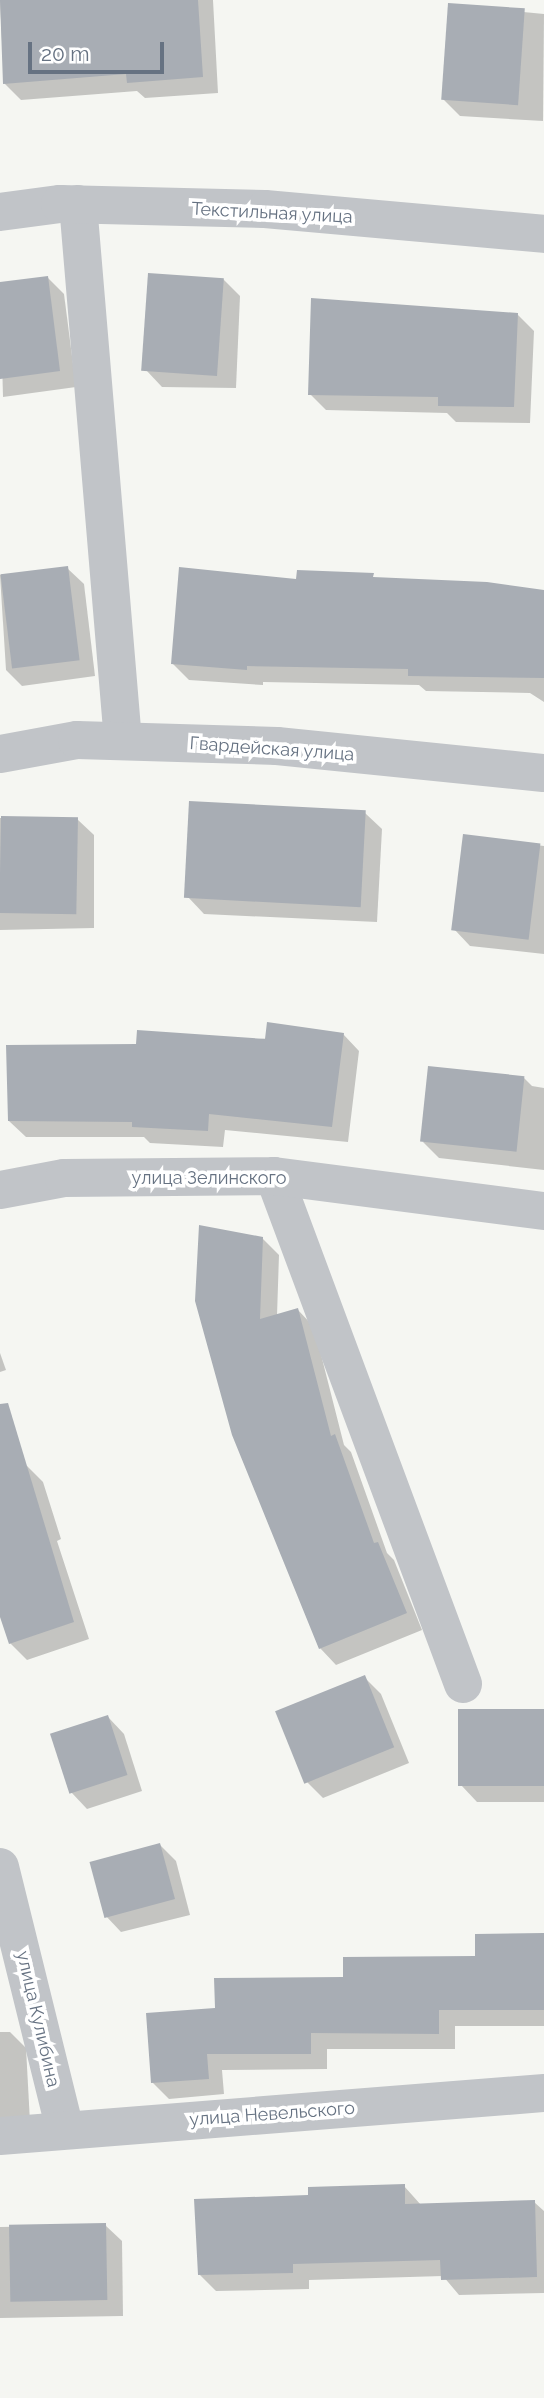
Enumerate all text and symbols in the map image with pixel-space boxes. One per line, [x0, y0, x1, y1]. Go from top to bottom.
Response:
scale bar [32, 28, 168, 72]
text: 20 m [41, 41, 89, 66]
street label: Текстильная улица [191, 198, 353, 228]
street label: Гвардейская улица [189, 732, 355, 766]
street label: улица Зелинского [132, 1167, 286, 1189]
street label: улица Кулибина [12, 1949, 64, 2089]
street label: улица Невельского [188, 2097, 356, 2131]

